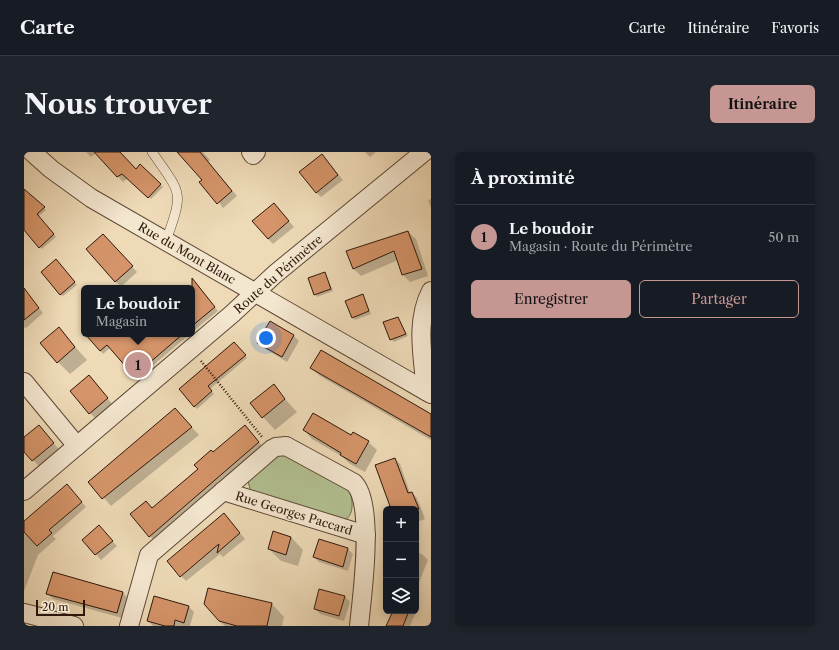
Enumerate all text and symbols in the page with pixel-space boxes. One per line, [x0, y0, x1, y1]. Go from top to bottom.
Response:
text: Carte [20, 16, 75, 39]
text: Carte [629, 19, 665, 37]
text: Itinéraire [687, 19, 749, 37]
text: Favoris [771, 19, 819, 37]
button: Itinéraire [710, 85, 815, 123]
text: Nous trouver [24, 87, 212, 121]
text: À proximité [471, 168, 575, 188]
street label: Rue du Mont Blanc [136, 219, 238, 287]
text: Le boudoir [509, 219, 594, 238]
text: 1 [481, 229, 487, 245]
text: 50 m [768, 229, 799, 245]
street label: Route du Périmètre [231, 231, 325, 316]
text: Magasin · Route du Périmètre [509, 238, 693, 254]
button: Enregistrer [471, 280, 631, 318]
button: Partager [639, 280, 799, 318]
popup [81, 285, 195, 337]
text: Le boudoir [96, 294, 180, 313]
text: Magasin [96, 313, 147, 329]
your location [256, 328, 276, 348]
pin: 1 [125, 350, 151, 380]
street label: Rue Georges Paccard [234, 488, 355, 538]
map controls [383, 506, 419, 614]
button: + [383, 506, 419, 542]
button: − [383, 542, 419, 578]
button: layers [383, 578, 419, 614]
scale bar [36, 598, 85, 617]
text: 20 m [42, 600, 68, 614]

